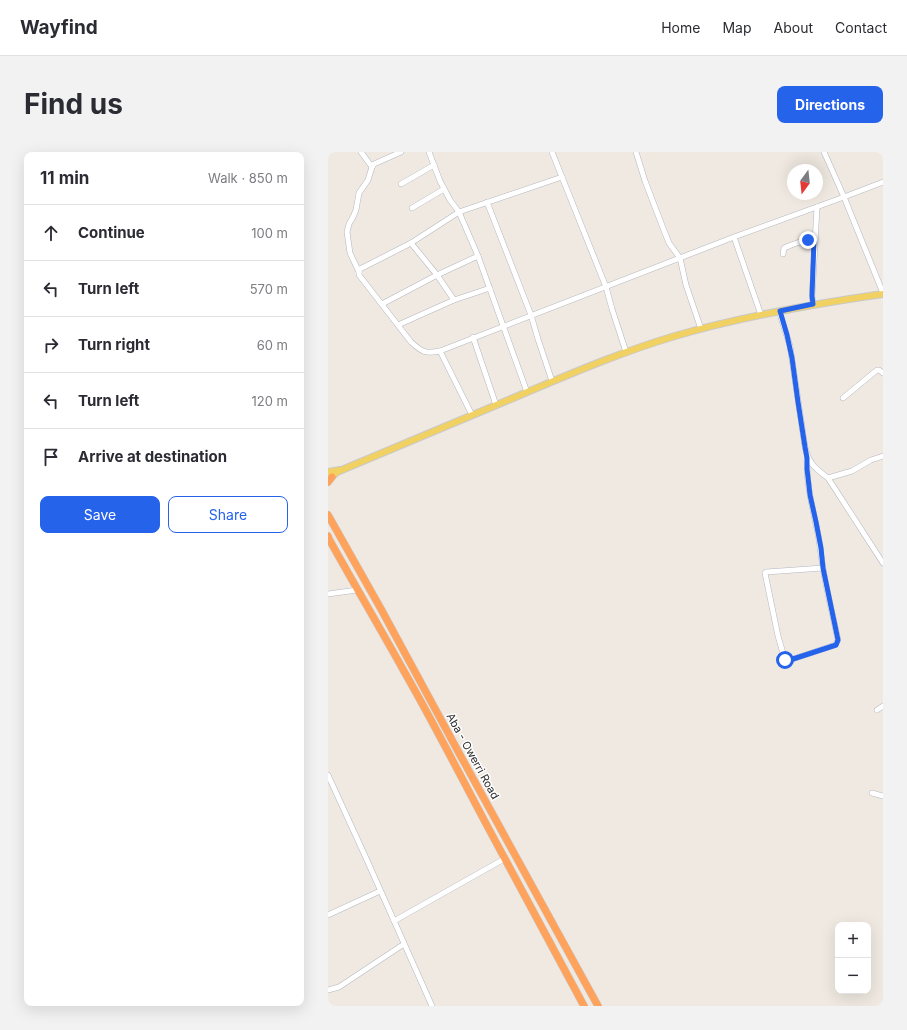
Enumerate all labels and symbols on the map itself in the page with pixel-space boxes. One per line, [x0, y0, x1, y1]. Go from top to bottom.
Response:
north arrow [787, 164, 823, 200]
route end [799, 231, 817, 249]
route start [776, 651, 794, 669]
street label: Aba - Owerri Road [444, 710, 502, 802]

